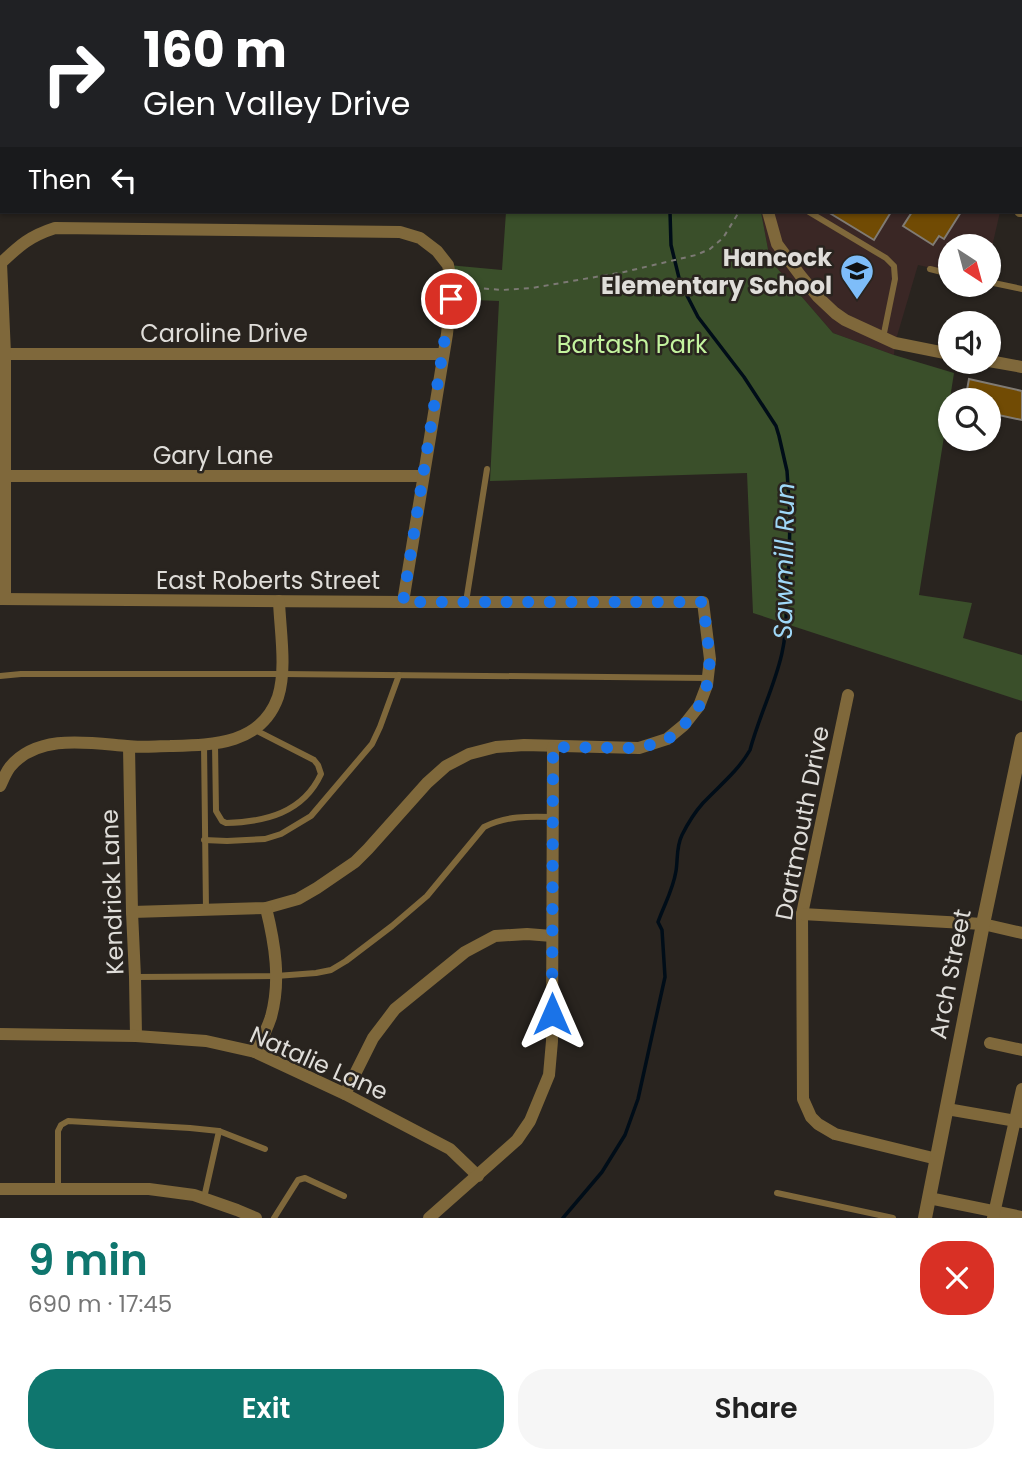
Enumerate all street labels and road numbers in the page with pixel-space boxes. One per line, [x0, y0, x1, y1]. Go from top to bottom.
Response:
street label: Caroline Drive [140, 317, 308, 350]
street label: Gary Lane [153, 439, 273, 472]
street label: East Roberts Street [156, 564, 380, 597]
street label: Dartmouth Drive [767, 723, 837, 923]
street label: Kendrick Lane [93, 809, 131, 975]
street label: Arch Street [921, 906, 979, 1042]
street label: Natalie Lane [245, 1018, 393, 1108]

